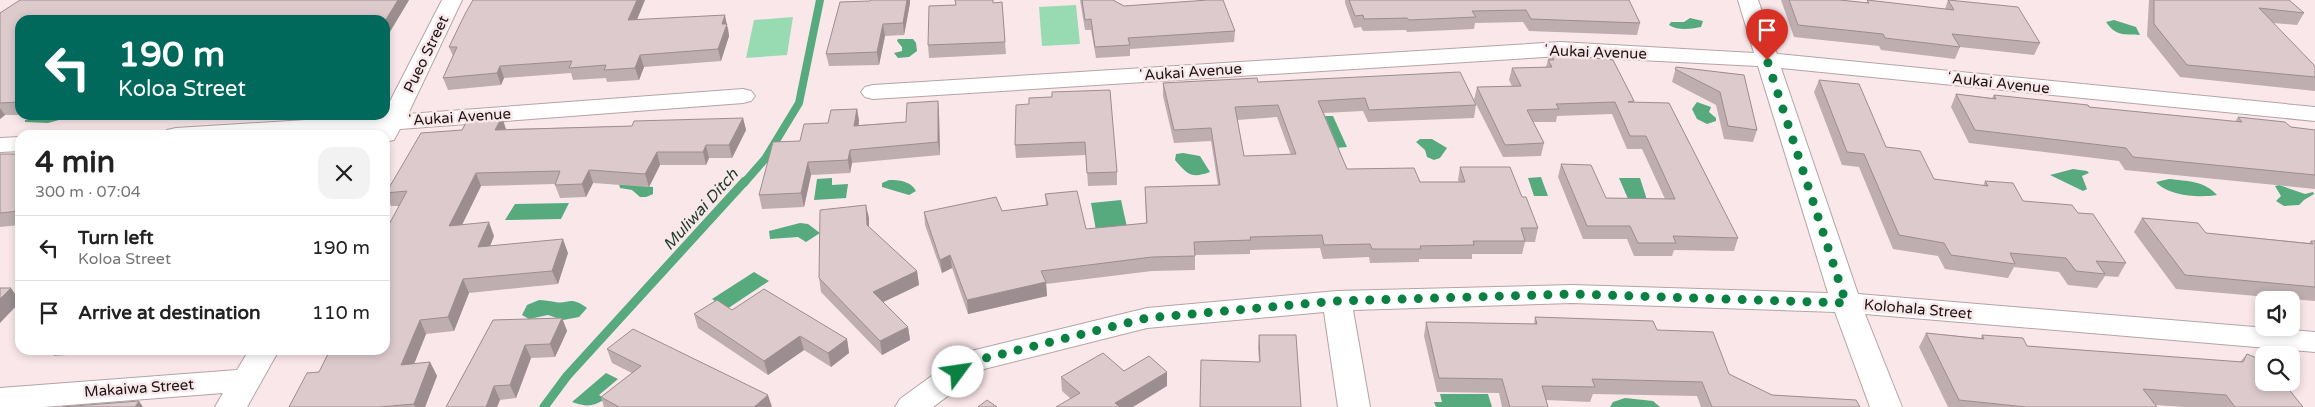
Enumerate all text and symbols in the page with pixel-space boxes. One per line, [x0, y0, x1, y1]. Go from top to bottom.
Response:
pin [1746, 9, 1788, 60]
street label: Pueo Street [400, 12, 453, 95]
icon: arrive [1753, 16, 1781, 44]
text: 190 m [118, 34, 225, 76]
icon: left [35, 35, 100, 100]
street label: ʻAukai Avenue [1543, 41, 1647, 63]
street label: ʻAukai Avenue [1138, 59, 1242, 85]
street label: ʻAukai Avenue [1945, 69, 2051, 97]
text: Koloa Street [118, 76, 246, 102]
street label: ʻAukai Avenue [407, 104, 511, 130]
text: 4 min [35, 144, 115, 181]
button: close [318, 147, 370, 199]
water label: Muliwai Ditch [659, 164, 743, 255]
text: 300 m · 07:04 [35, 182, 141, 202]
text: Turn left [78, 227, 154, 249]
icon: left [35, 234, 63, 262]
text: 190 m [312, 237, 370, 259]
text: Koloa Street [78, 249, 171, 269]
map controls [2255, 291, 2300, 391]
button: sound [2255, 291, 2300, 336]
street label: Kolohala Street [1863, 295, 1973, 323]
icon: arrive [35, 299, 63, 327]
text: Arrive at destination [78, 302, 261, 324]
text: 110 m [312, 302, 370, 324]
position arrow [931, 345, 983, 397]
button: search [2255, 346, 2300, 391]
street label: Makaiwa Street [83, 375, 195, 401]

